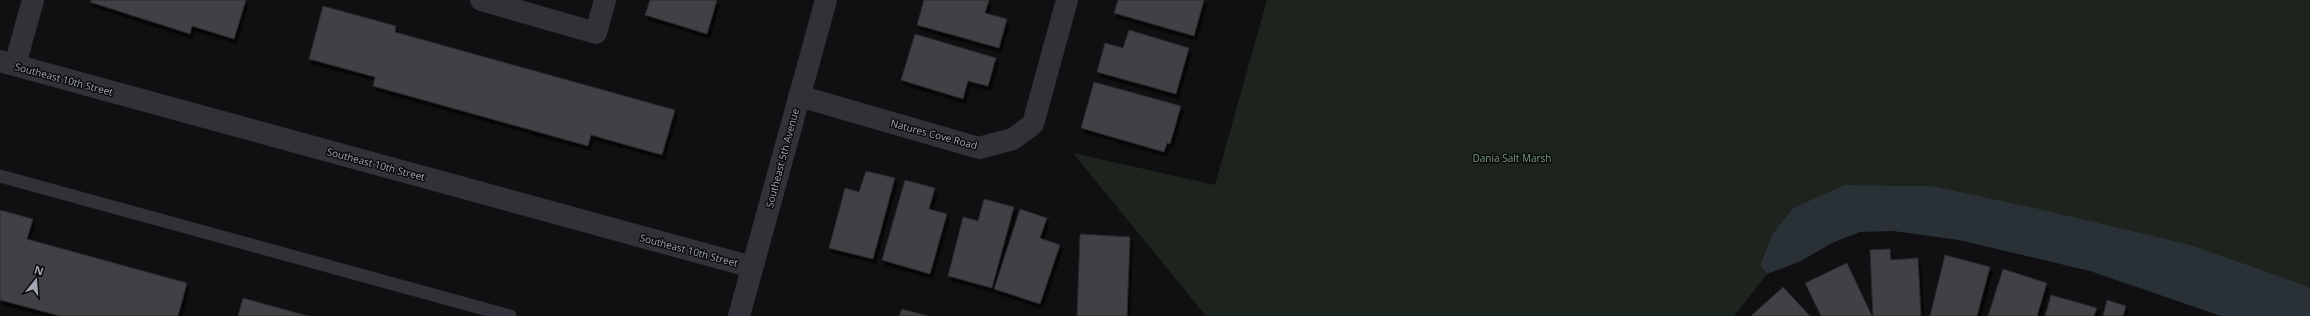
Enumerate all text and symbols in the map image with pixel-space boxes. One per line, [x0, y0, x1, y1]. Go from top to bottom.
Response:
street label: Southeast 10th Street [13, 59, 115, 99]
street label: Southeast 5th Avenue [762, 106, 802, 209]
street label: Natures Cove Road [889, 116, 979, 152]
street label: Southeast 10th Street [325, 144, 427, 184]
park label: Dania Salt Marsh [1473, 151, 1551, 165]
street label: Southeast 10th Street [638, 230, 740, 270]
north arrow [16, 260, 56, 300]
text: N [33, 261, 46, 278]

